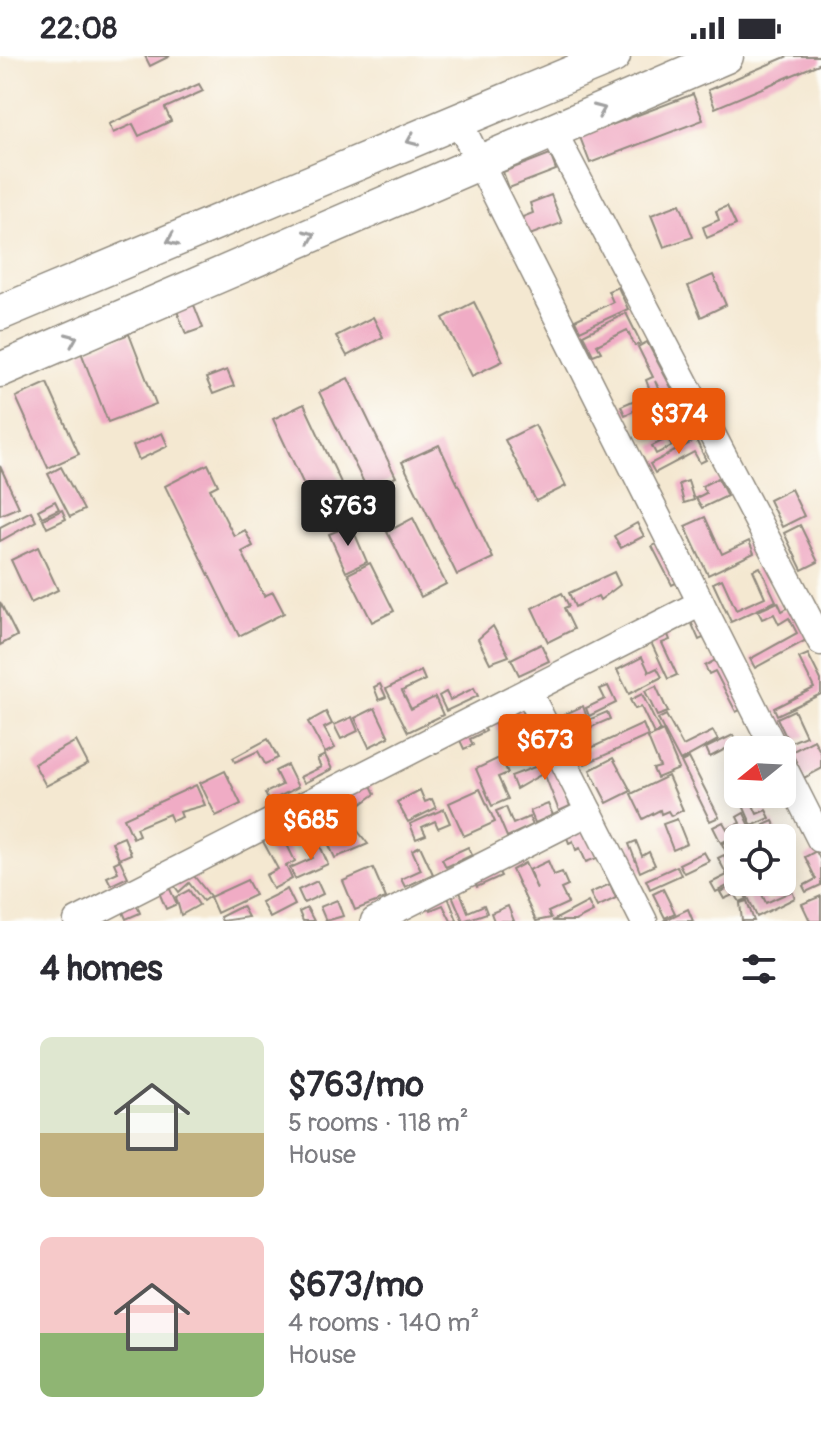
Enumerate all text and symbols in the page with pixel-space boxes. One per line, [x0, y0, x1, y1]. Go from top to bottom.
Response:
text: 22:08 [40, 10, 117, 47]
one-way arrow [592, 104, 606, 120]
one-way arrow [406, 130, 420, 146]
one-way arrow [302, 229, 316, 245]
one-way arrow [166, 231, 180, 247]
one-way arrow [63, 332, 78, 348]
pin: $374 [632, 388, 726, 456]
text: $374 [650, 398, 708, 430]
pin: $763 [301, 480, 395, 548]
text: $763 [319, 490, 377, 522]
pin: $673 [498, 714, 592, 782]
text: $673 [516, 724, 574, 756]
north arrow [724, 736, 796, 808]
map controls [724, 736, 796, 896]
pin: $685 [264, 794, 358, 862]
text: $685 [283, 804, 339, 836]
button: locate [724, 824, 796, 896]
icon: filters [737, 947, 781, 991]
text: 4 homes [40, 948, 162, 991]
text: $763/mo [288, 1064, 424, 1107]
icon: home [104, 1069, 200, 1165]
text: 5 rooms · 118 m² [288, 1107, 469, 1139]
text: House [288, 1139, 356, 1171]
text: $673/mo [288, 1264, 424, 1307]
icon: home [104, 1269, 200, 1365]
text: 4 rooms · 140 m² [288, 1307, 479, 1339]
text: House [288, 1339, 356, 1371]

